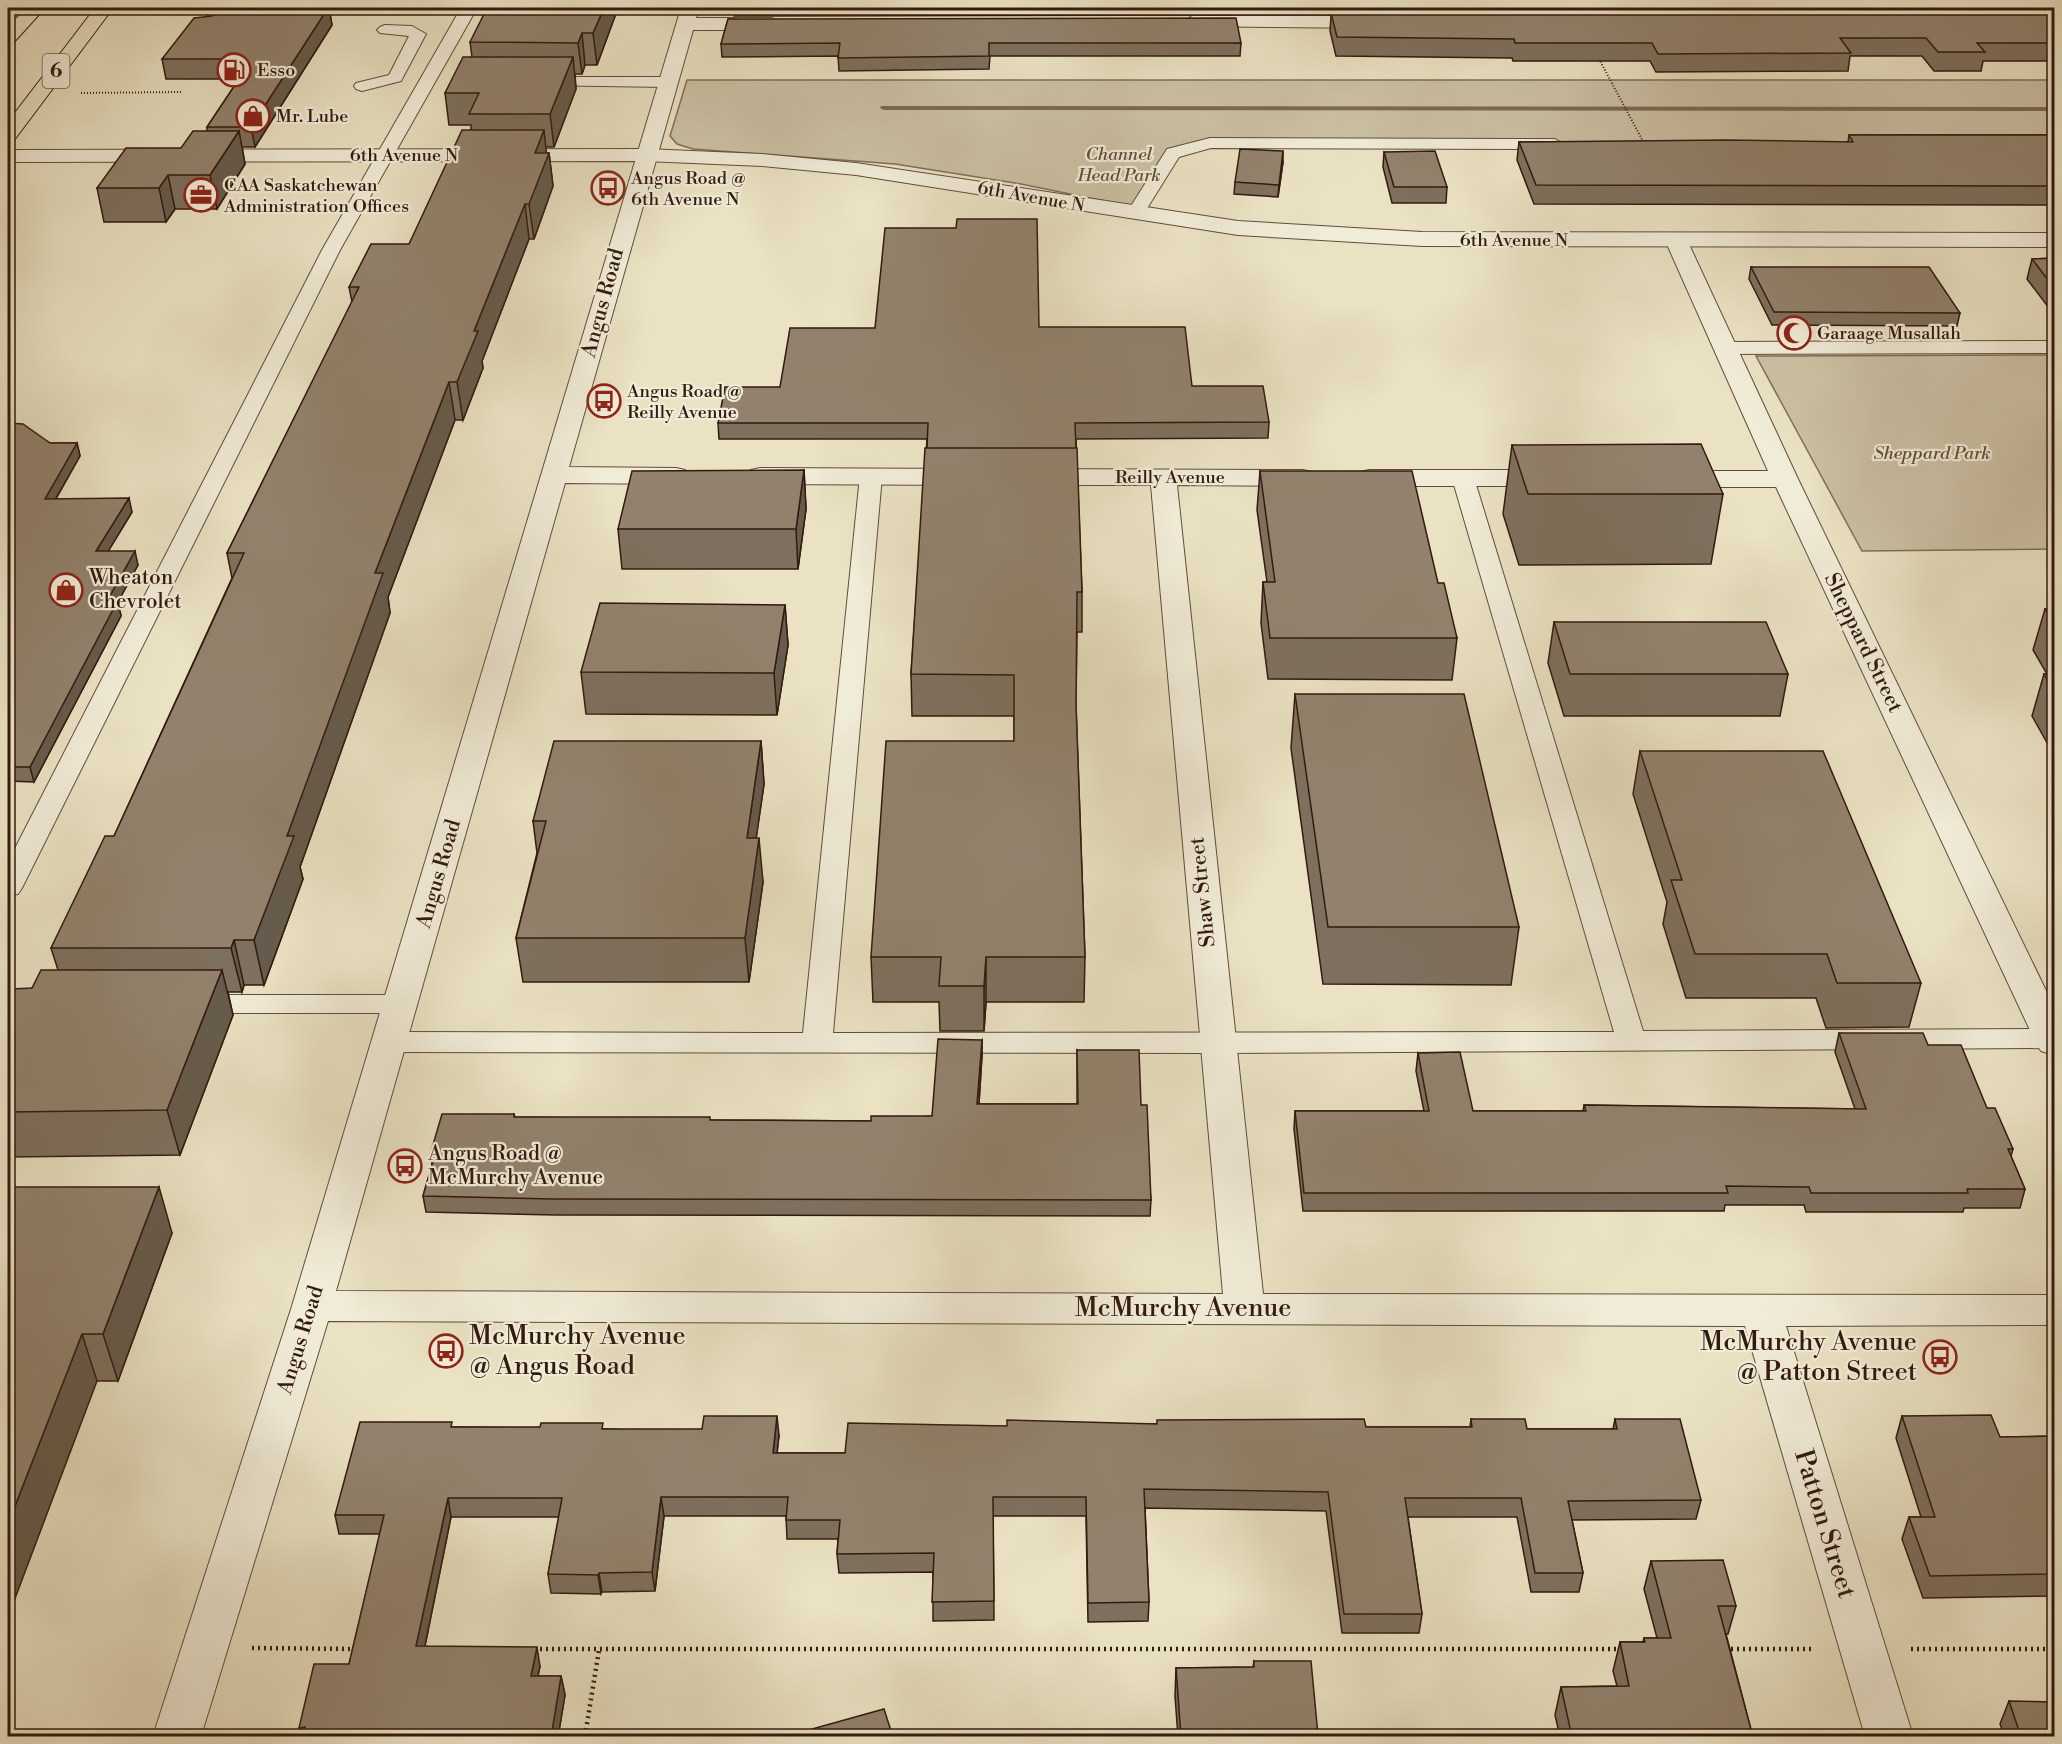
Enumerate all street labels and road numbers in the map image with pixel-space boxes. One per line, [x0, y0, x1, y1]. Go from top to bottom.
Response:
road number: 6 [42, 54, 70, 88]
street label: 6th Avenue N [350, 144, 459, 167]
street label: 6th Avenue N [976, 176, 1087, 218]
street label: 6th Avenue N [1460, 229, 1569, 252]
street label: Angus Road [576, 245, 630, 361]
street label: Reilly Avenue [1115, 466, 1225, 489]
street label: Sheppard Street [1818, 569, 1908, 718]
street label: Angus Road [411, 817, 467, 932]
street label: Shaw Street [1184, 835, 1222, 949]
street label: Angus Road [272, 1283, 330, 1398]
street label: McMurchy Avenue [1075, 1292, 1291, 1324]
street label: Patton Street [1787, 1446, 1863, 1602]

